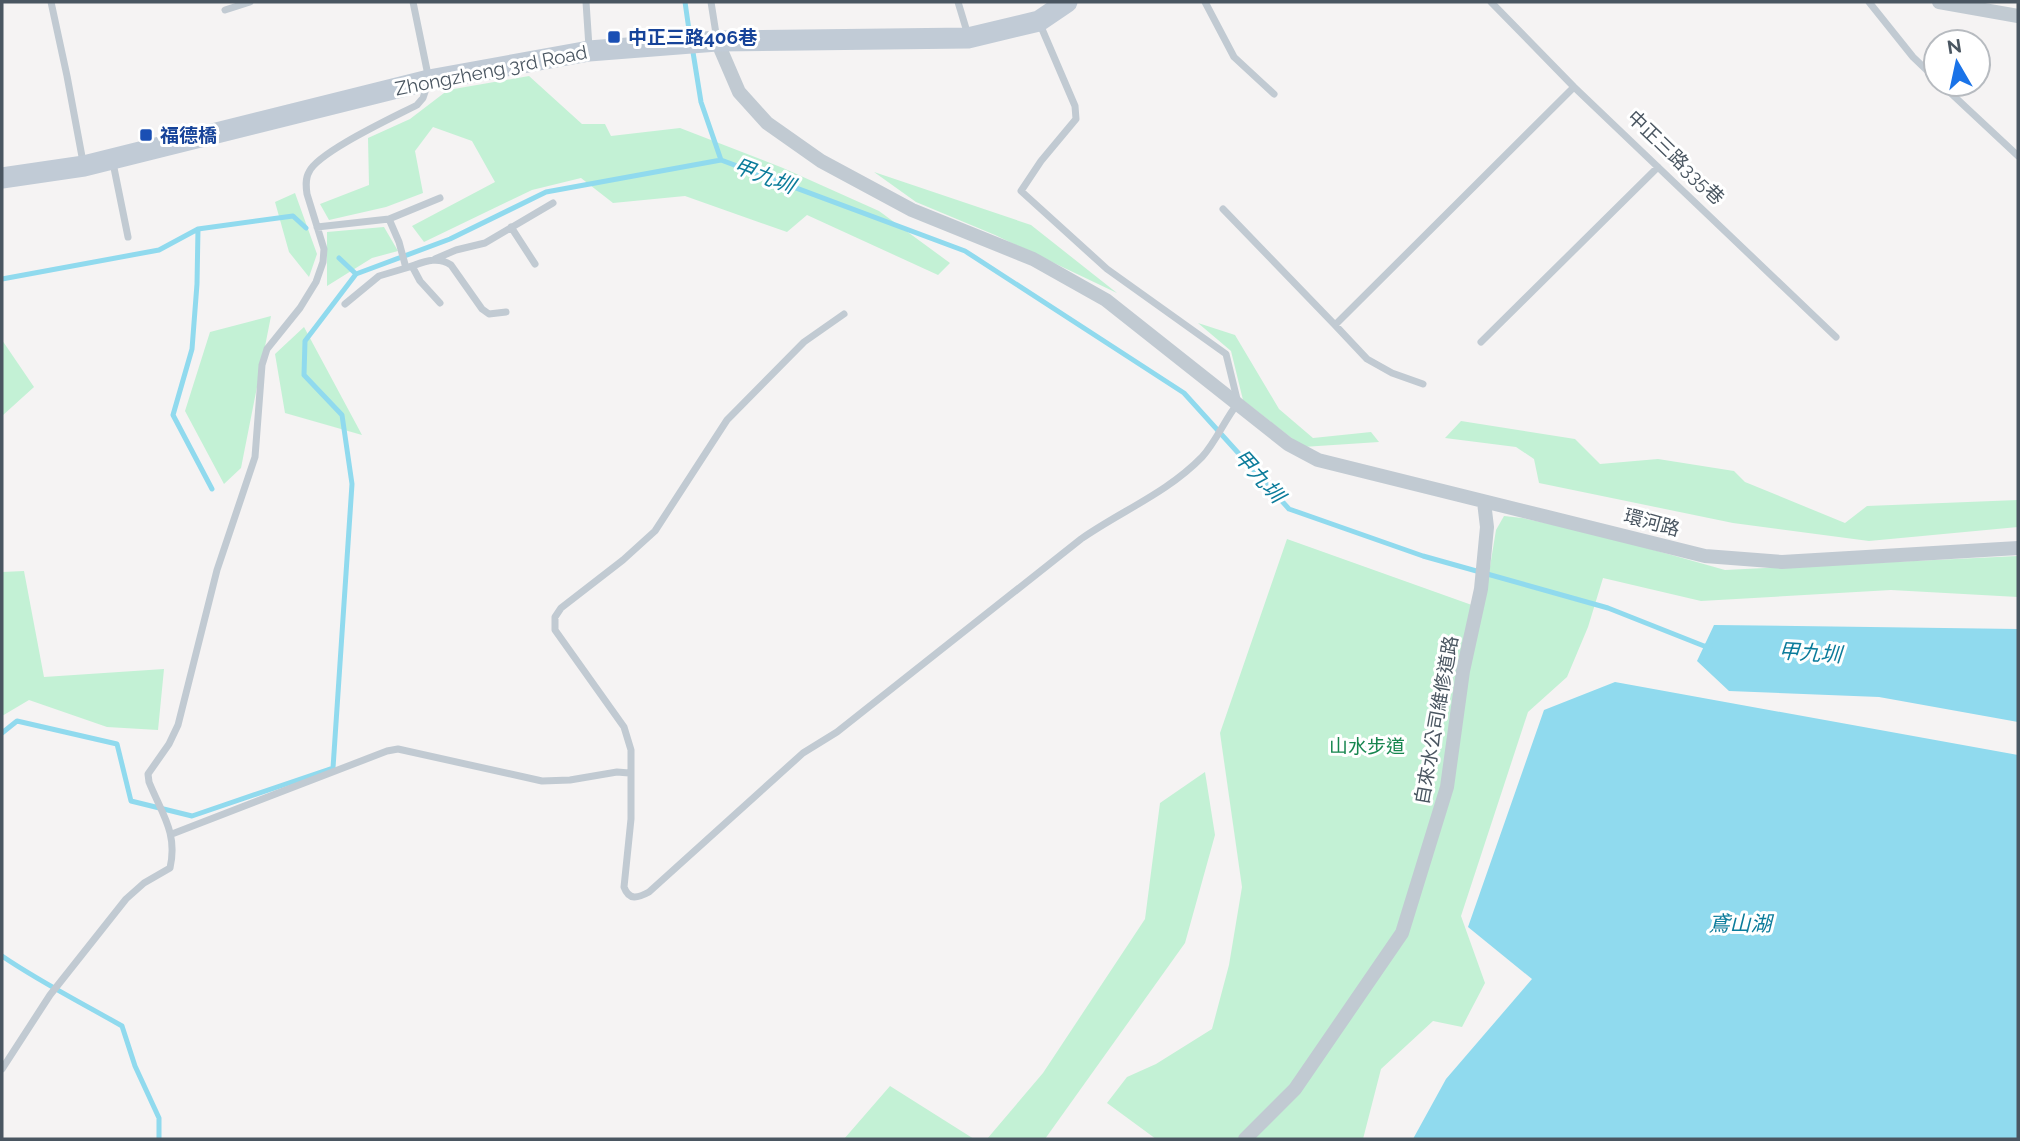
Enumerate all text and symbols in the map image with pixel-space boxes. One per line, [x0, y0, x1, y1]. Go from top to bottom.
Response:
place label: 中正三路406巷 [628, 26, 758, 48]
north arrow [1922, 28, 1992, 98]
marker: 中正三路406巷 [606, 29, 622, 45]
text: N [1945, 34, 1963, 58]
street label: Zhongzheng 3rd Road [393, 41, 589, 99]
street label: 中正三路335巷 [1623, 105, 1729, 209]
place label: 福德橋 [160, 124, 217, 146]
marker: 福德橋 [138, 127, 154, 143]
water label: 甲九圳 [730, 153, 801, 200]
water label: 甲九圳 [1229, 444, 1292, 510]
street label: 環河路 [1622, 504, 1682, 540]
street label: 自來水公司維修道路 [1410, 634, 1462, 806]
water label: 甲九圳 [1778, 638, 1845, 667]
park label: 山水步道 [1329, 735, 1405, 757]
water label: 鳶山湖 [1709, 911, 1774, 936]

